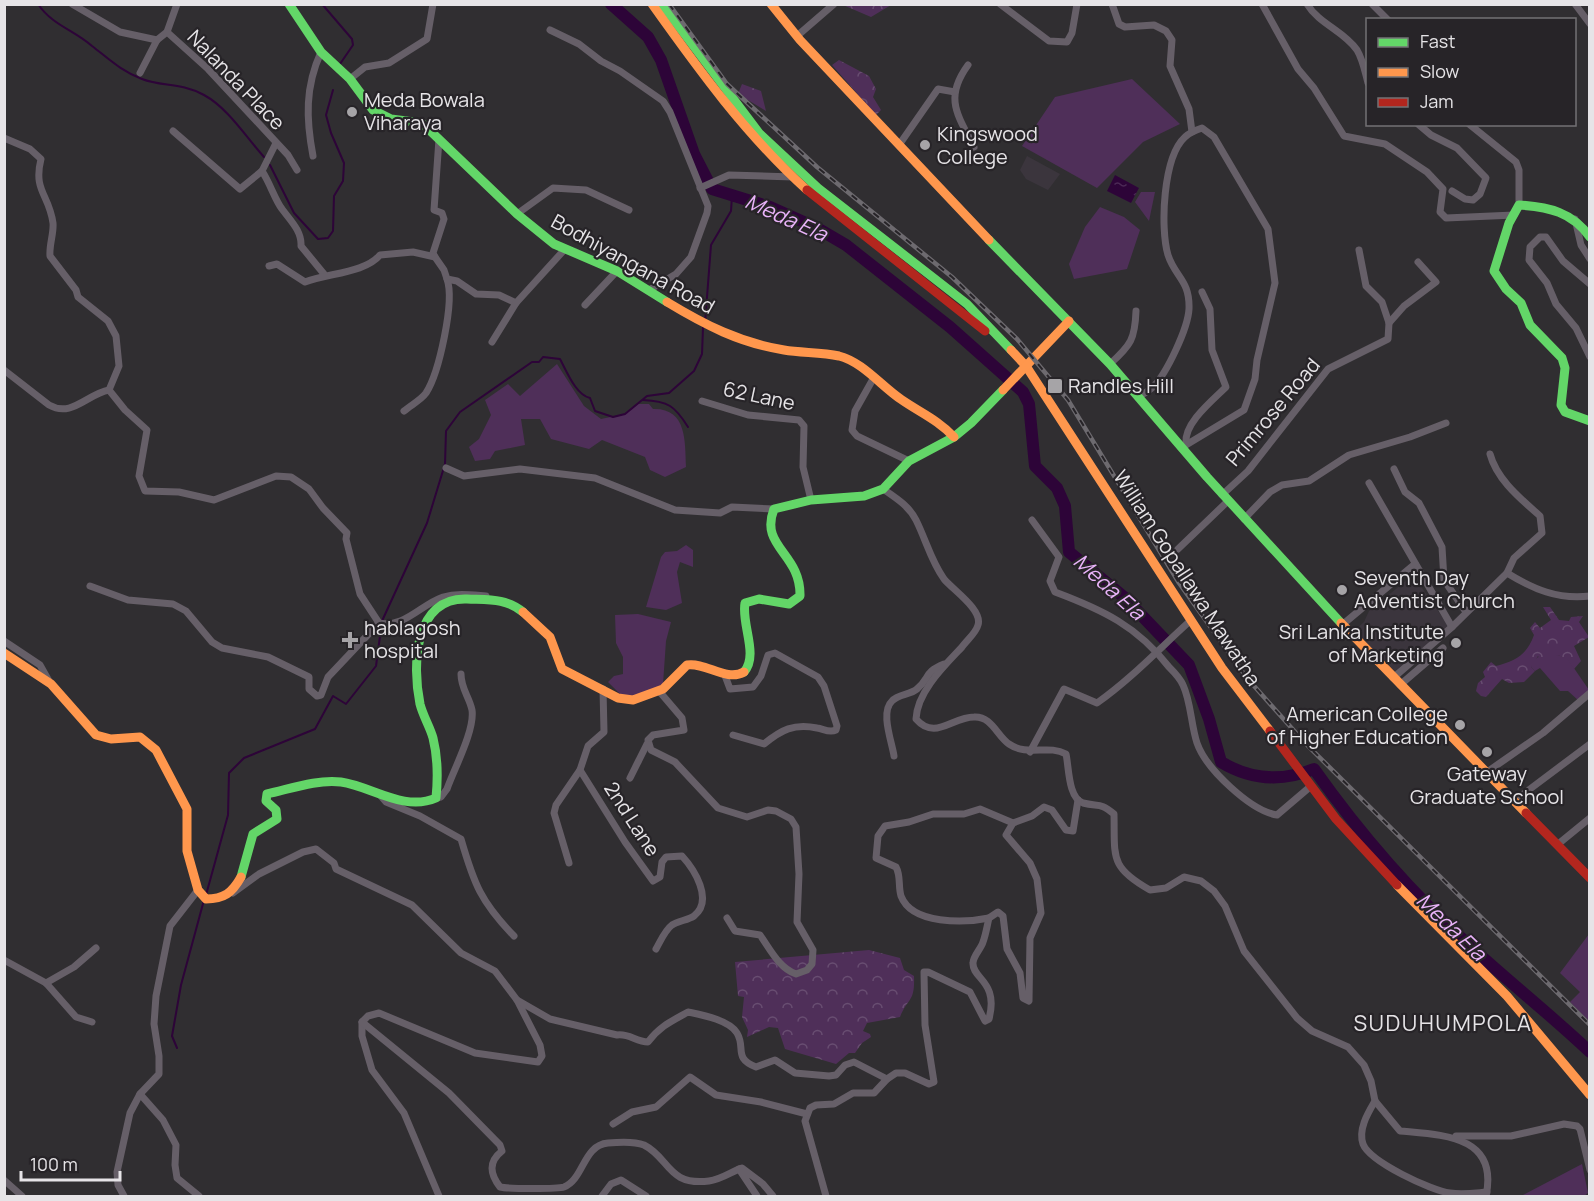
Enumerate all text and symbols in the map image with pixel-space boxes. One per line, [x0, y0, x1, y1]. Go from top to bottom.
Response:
legend [1366, 18, 1576, 126]
street label: Nalanda Place [182, 24, 291, 136]
text: Fast [1420, 29, 1455, 53]
text: Slow [1420, 59, 1460, 83]
place label: Meda Bowala Viharaya [364, 86, 485, 136]
text: Jam [1420, 89, 1454, 113]
marker: Meda Bowala Viharaya [345, 105, 359, 119]
place label: Kingswood College [937, 120, 1038, 170]
marker: Kingswood College [918, 138, 932, 152]
water label: Meda Ela [741, 187, 833, 248]
street label: Bodhiyangana Road [547, 207, 720, 320]
street label: Primrose Road [1219, 352, 1326, 471]
place label: Randles Hill [1068, 372, 1174, 399]
street label: 62 Lane [721, 375, 797, 416]
marker: Randles Hill [1046, 377, 1064, 395]
street label: William Gopallawa Mawatha [1107, 465, 1267, 691]
water label: Meda Ela [1068, 547, 1152, 627]
place label: Seventh Day Adventist Church [1354, 564, 1515, 614]
marker: Seventh Day Adventist Church [1335, 583, 1349, 597]
place label: hablagosh hospital [364, 614, 461, 664]
place label: Sri Lanka Institute of Marketing [1279, 618, 1444, 668]
marker: hablagosh hospital [341, 631, 359, 649]
marker: Sri Lanka Institute of Marketing [1449, 636, 1463, 650]
place label: American College of Higher Education [1266, 700, 1448, 750]
marker: American College of Higher Education [1453, 718, 1467, 732]
marker: Gateway Graduate School [1480, 745, 1494, 759]
place label: Gateway Graduate School [1410, 760, 1564, 810]
street label: 2nd Lane [598, 776, 667, 861]
water label: Meda Ela [1411, 886, 1494, 967]
district label: SUDUHUMPOLA [1353, 1008, 1533, 1038]
scale bar [21, 1144, 120, 1182]
text: 100 m [30, 1152, 78, 1176]

